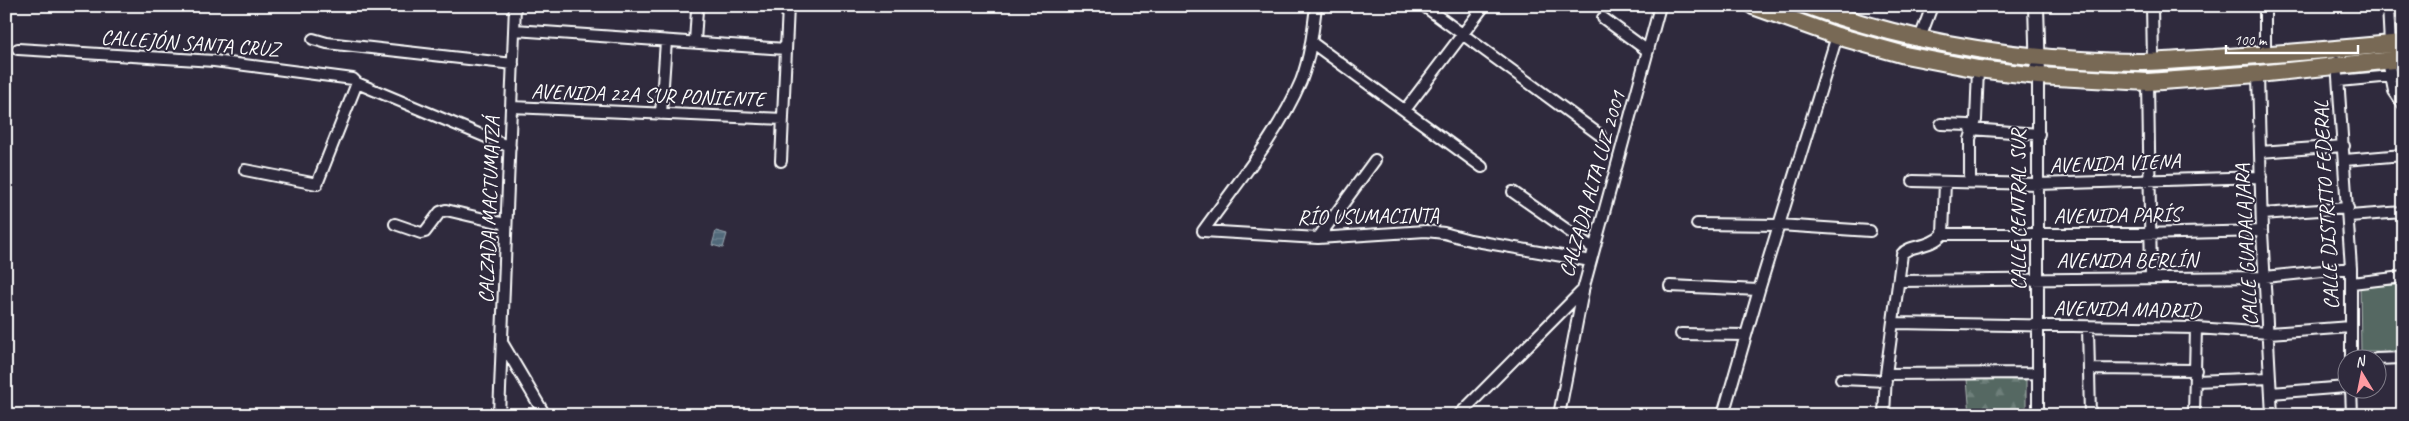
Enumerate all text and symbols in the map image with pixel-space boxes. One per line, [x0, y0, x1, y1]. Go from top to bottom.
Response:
scale bar [2226, 22, 2359, 54]
street label: CALLEJÓN SANTA CRUZ [100, 24, 283, 62]
text: 100 m [2234, 31, 2268, 50]
street label: AVENIDA 22A SUR PONIENTE [531, 78, 768, 112]
street label: CALZADA ALTA LUZ 2001 [1553, 87, 1631, 280]
street label: CALLE DISTRITO FEDERAL [2307, 99, 2344, 310]
street label: CALZADA MACTUMATZÁ [473, 114, 505, 304]
street label: CALLE CENTRAL SUR [2005, 127, 2031, 290]
street label: AVENIDA VIENA [2049, 148, 2182, 178]
street label: CALLE GUADALAJARA [2229, 163, 2263, 327]
street label: AVENIDA PARÍS [2053, 201, 2184, 229]
street label: RÍO USUMACINTA [1297, 202, 1440, 230]
street label: AVENIDA BERLÍN [2057, 247, 2201, 273]
street label: AVENIDA MADRID [2053, 295, 2203, 323]
north arrow [2336, 348, 2386, 398]
text: N [2354, 352, 2368, 371]

